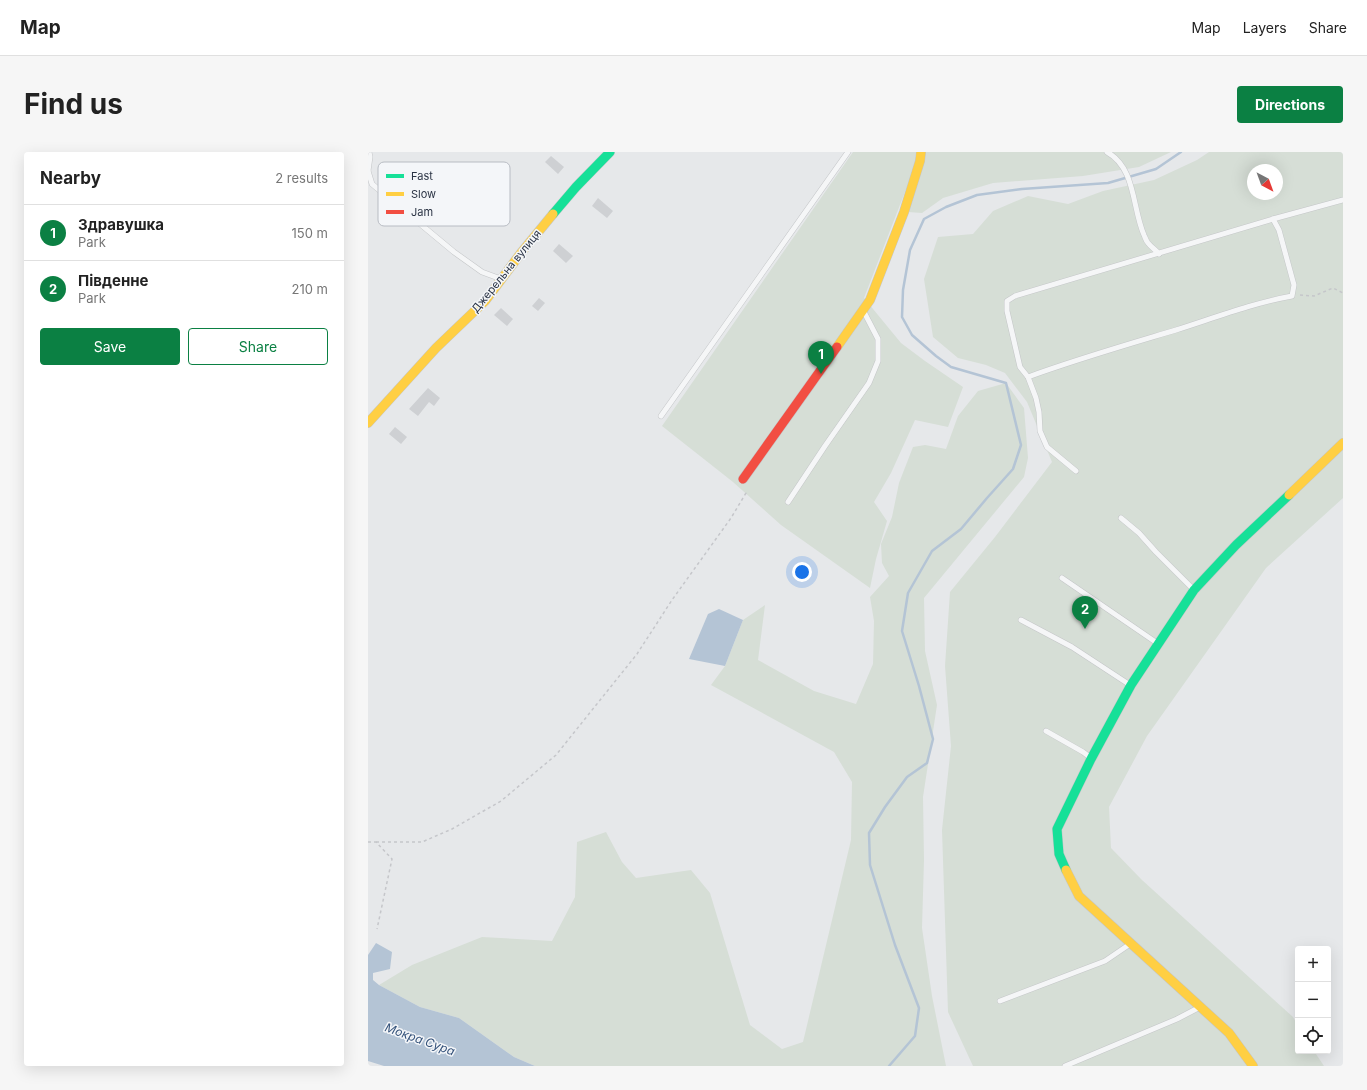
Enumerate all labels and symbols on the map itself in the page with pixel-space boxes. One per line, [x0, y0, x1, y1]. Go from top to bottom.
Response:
legend [378, 162, 510, 226]
north arrow [1247, 164, 1283, 200]
text: Fast [411, 169, 433, 183]
text: Slow [411, 187, 436, 201]
text: Jam [411, 205, 433, 219]
street label: Джерельна вулиця [468, 227, 544, 315]
pin: 1 [808, 341, 834, 374]
your location [792, 562, 812, 582]
pin: 2 [1072, 596, 1098, 629]
water label: Мокра Сура [383, 1019, 457, 1059]

